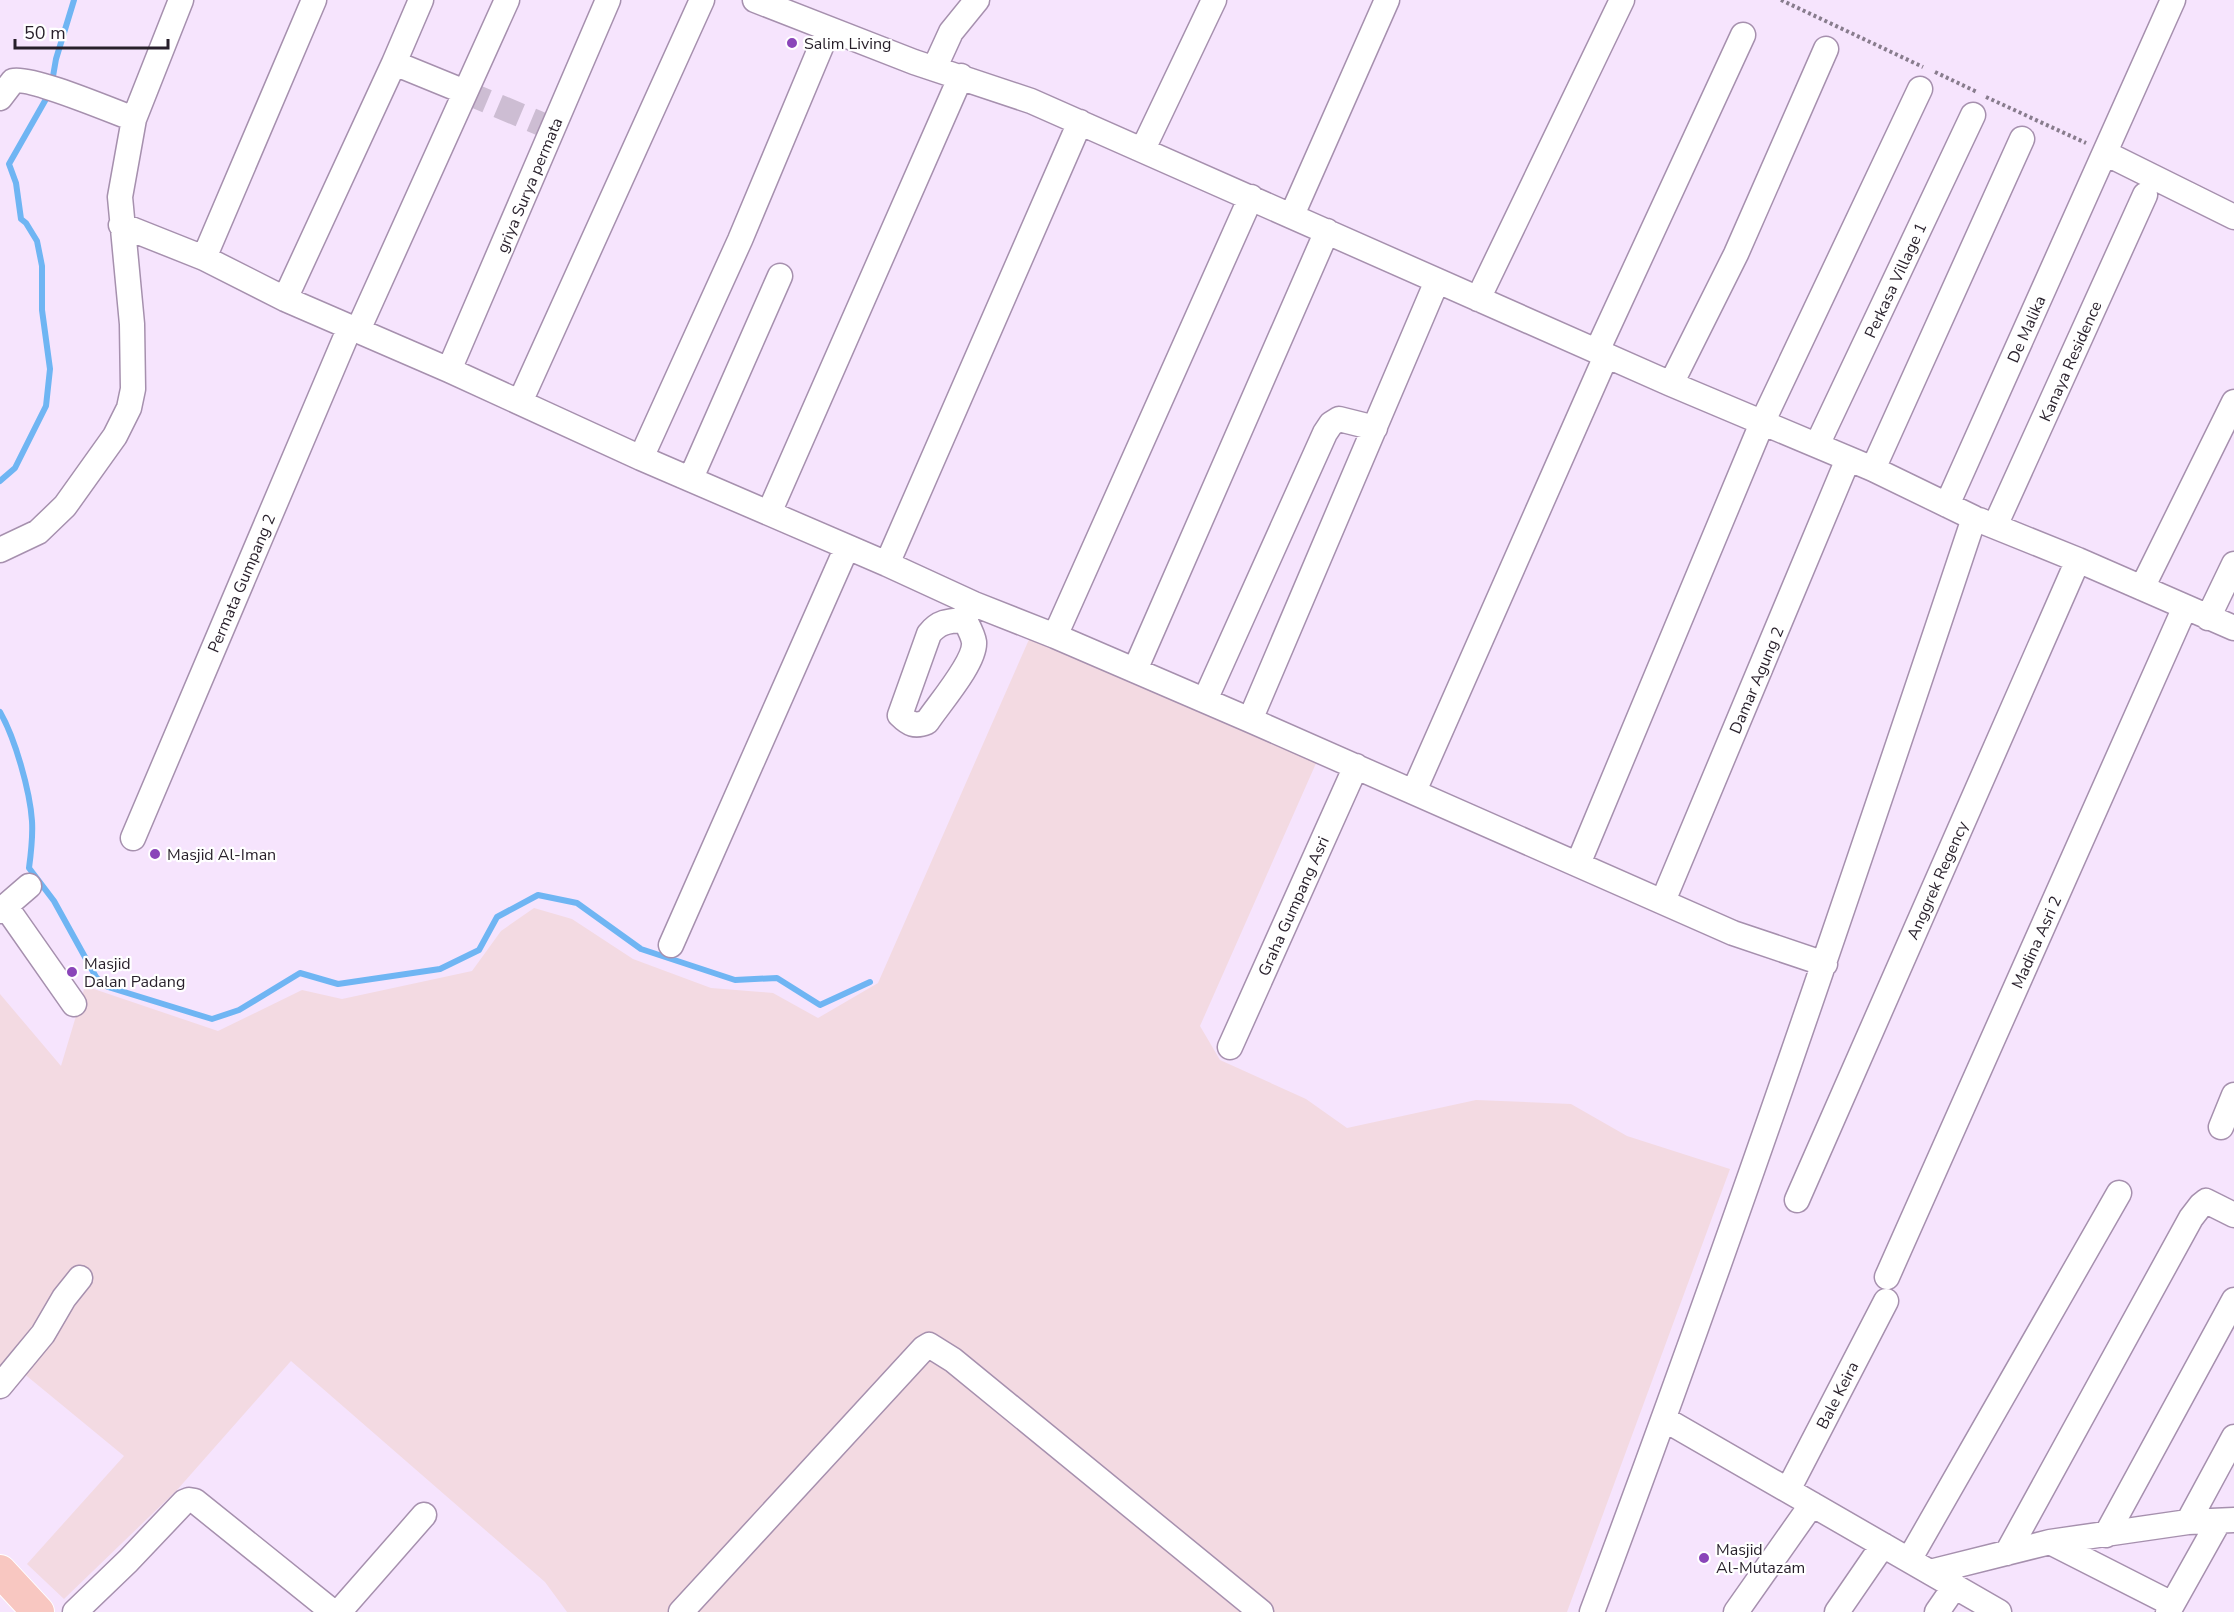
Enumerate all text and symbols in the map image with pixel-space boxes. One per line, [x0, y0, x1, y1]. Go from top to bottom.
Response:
scale bar [15, 12, 168, 50]
text: 50 m [24, 21, 66, 45]
place label: Salim Living [804, 33, 891, 55]
marker: Salim Living [785, 36, 799, 50]
street label: griya Surya permata [491, 114, 568, 256]
street label: Perkasa Village 1 [1860, 219, 1932, 342]
street label: De Malika [2002, 292, 2052, 367]
street label: Kanaya Residence [2034, 298, 2107, 425]
street label: Permata Gumpang 2 [203, 511, 281, 656]
street label: Damar Agung 2 [1724, 623, 1789, 737]
street label: Anggrek Regency [1902, 817, 1974, 943]
street label: Graha Gumpang Asri [1253, 833, 1335, 980]
place label: Masjid Al-Iman [167, 844, 276, 866]
marker: Masjid Al-Iman [148, 847, 162, 861]
street label: Madina Asri 2 [2007, 893, 2067, 992]
place label: Masjid Dalan Padang [84, 953, 185, 993]
marker: Masjid Dalan Padang [65, 965, 79, 979]
street label: Bale Keira [1812, 1358, 1864, 1433]
place label: Masjid Al-Mutazam [1716, 1539, 1805, 1579]
marker: Masjid Al-Mutazam [1697, 1551, 1711, 1565]

